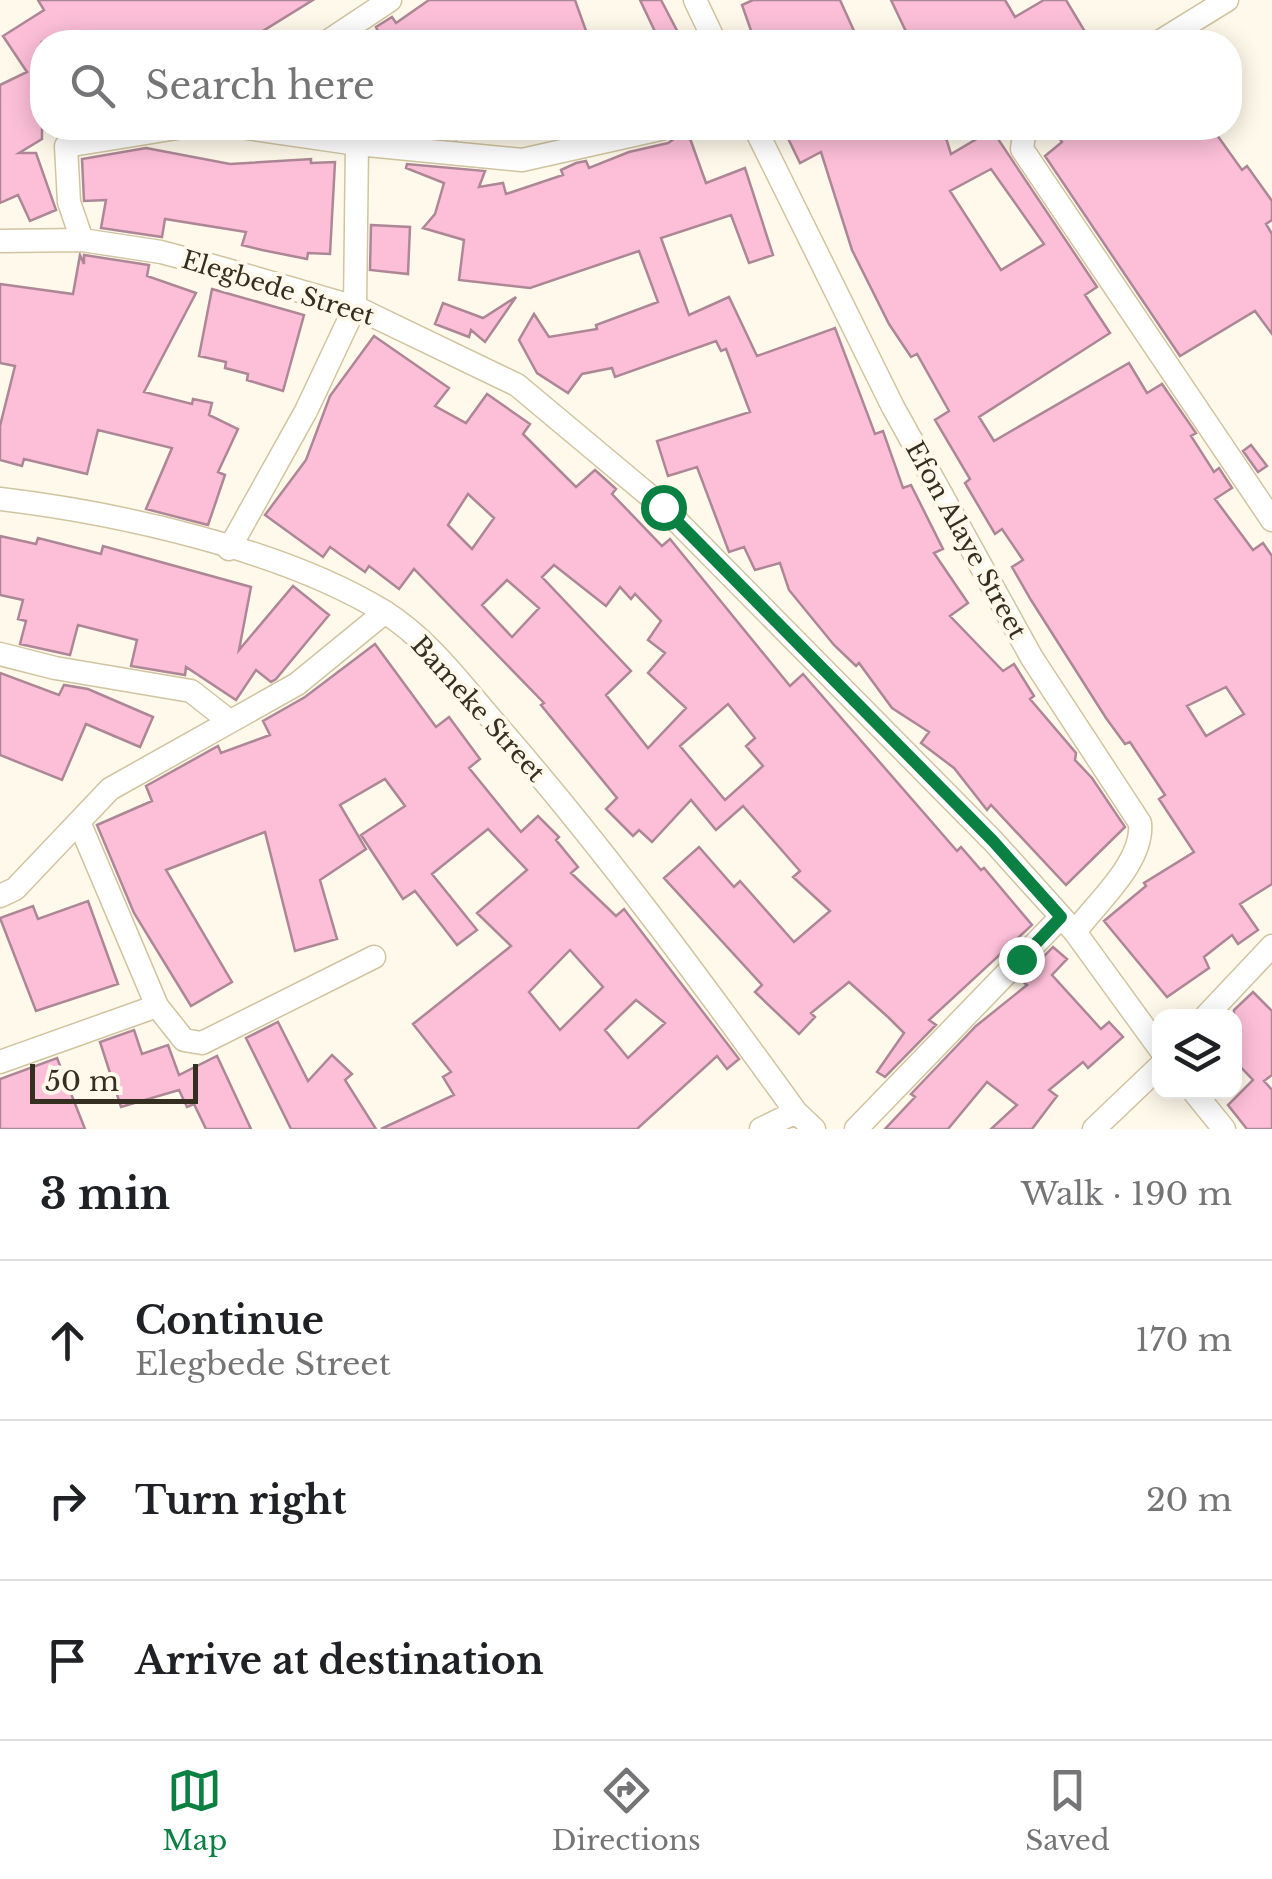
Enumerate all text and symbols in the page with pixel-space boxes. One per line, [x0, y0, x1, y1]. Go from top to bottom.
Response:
search box [30, 30, 1242, 140]
icon: search [65, 58, 120, 113]
text: Search here [145, 62, 375, 109]
street label: Elegbede Street [178, 244, 379, 332]
street label: Efon Alaye Street [899, 436, 1033, 645]
route start [641, 485, 687, 531]
street label: Bameke Street [404, 630, 552, 789]
route end [999, 937, 1045, 983]
map controls [1152, 1009, 1242, 1099]
button: layers [1152, 1009, 1242, 1099]
scale bar [30, 1059, 198, 1104]
text: 50 m [45, 1064, 119, 1099]
text: 3 min [40, 1168, 170, 1220]
text: Walk · 190 m [1021, 1174, 1232, 1214]
text: Continue [135, 1297, 324, 1344]
icon: ahead [40, 1313, 95, 1368]
text: 170 m [1135, 1320, 1232, 1360]
text: Elegbede Street [135, 1344, 391, 1384]
icon: right [40, 1473, 95, 1528]
text: Turn right [135, 1477, 346, 1524]
text: 20 m [1146, 1480, 1232, 1520]
icon: arrive [40, 1633, 95, 1688]
text: Arrive at destination [135, 1637, 544, 1684]
tab: Map [162, 1763, 227, 1858]
tab: Directions [552, 1763, 701, 1858]
tab: Saved [1025, 1763, 1110, 1858]

